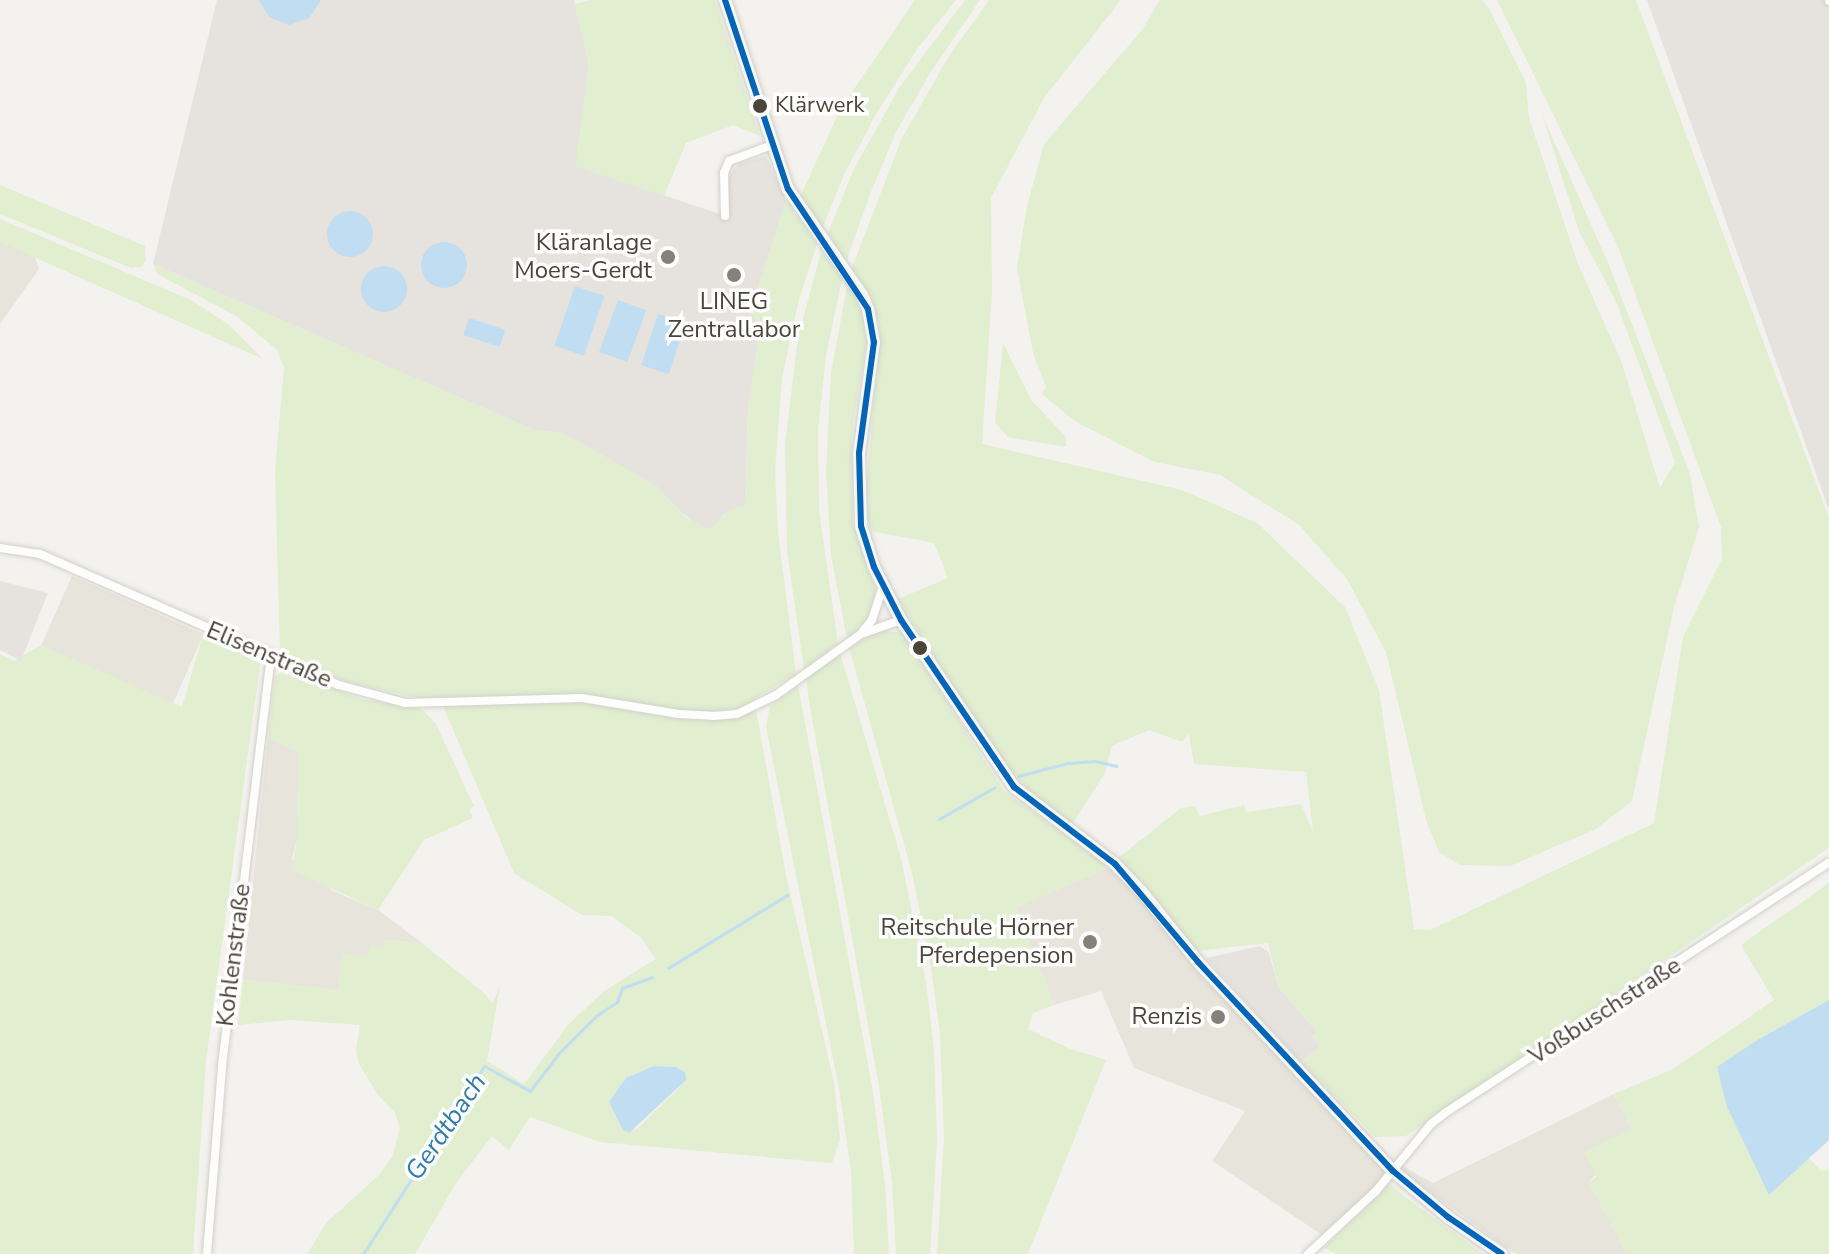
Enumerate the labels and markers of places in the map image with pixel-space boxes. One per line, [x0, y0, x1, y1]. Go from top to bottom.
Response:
place label: Klärwerk [775, 93, 864, 119]
marker: Klärwerk [752, 98, 768, 114]
place label: Kläranlage Moers-Gerdt [514, 229, 652, 285]
marker: Kläranlage Moers-Gerdt [659, 248, 677, 266]
marker: LINEG Zentrallabor [725, 266, 743, 284]
place label: LINEG Zentrallabor [668, 288, 800, 344]
unlabelled marker [912, 640, 928, 656]
place label: Reitschule Hörner Pferdepension [881, 914, 1074, 970]
marker: Reitschule Hörner Pferdepension [1081, 933, 1099, 951]
place label: Renzis [1132, 1003, 1202, 1031]
marker: Renzis [1209, 1008, 1227, 1026]

